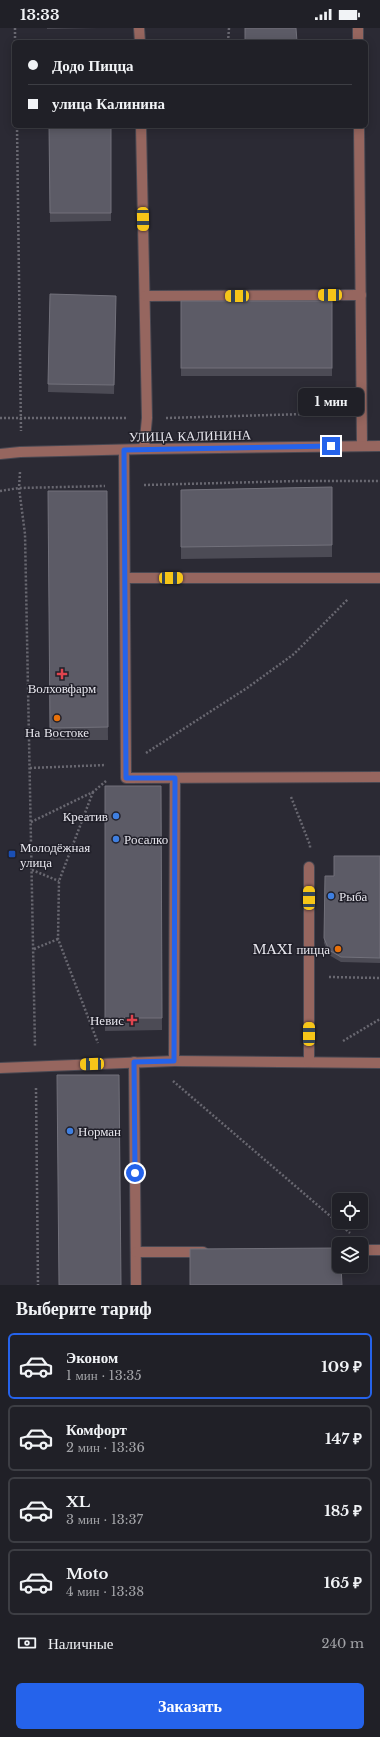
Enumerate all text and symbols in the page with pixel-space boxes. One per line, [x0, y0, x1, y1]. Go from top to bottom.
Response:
text: 13:33 [20, 5, 59, 24]
text: Додо Пицца [52, 56, 134, 75]
text: улица Калинина [52, 94, 165, 113]
car [137, 207, 149, 231]
car [318, 289, 342, 301]
car [225, 290, 249, 302]
callout: 1 мин [298, 388, 364, 416]
text: 1 мин [315, 393, 347, 410]
street label: УЛИЦА КАЛИНИНА [129, 426, 252, 446]
route end [322, 437, 340, 455]
car [159, 572, 183, 584]
marker: Волховфарм [57, 669, 67, 679]
place label: Волховфарм [28, 680, 96, 697]
marker: На Востоке [52, 713, 62, 723]
place label: На Востоке [25, 724, 89, 741]
place label: Креатив [63, 808, 108, 825]
marker: Креатив [111, 811, 121, 821]
place label: Росалко [124, 831, 168, 848]
marker: Росалко [111, 834, 121, 844]
place label: Молодёжная улица [20, 839, 90, 871]
marker: Молодёжная улица [7, 849, 17, 859]
car [303, 886, 315, 910]
place label: Рыба [339, 888, 368, 905]
marker: Рыба [326, 891, 336, 901]
place label: MAXI пицца [252, 941, 330, 958]
marker: MAXI пицца [333, 944, 343, 954]
place label: Невис [90, 1012, 124, 1029]
marker: Невис [127, 1015, 137, 1025]
car [303, 1022, 315, 1046]
car [80, 1058, 104, 1070]
place label: Норман [78, 1123, 121, 1140]
marker: Норман [65, 1126, 75, 1136]
route start [126, 1164, 144, 1182]
map controls [332, 1193, 368, 1273]
button: locate [332, 1193, 368, 1229]
button: layers [332, 1237, 368, 1273]
text: Выберите тариф [16, 1298, 152, 1320]
icon: car [18, 1348, 54, 1384]
text: Эконом [66, 1348, 118, 1367]
text: 109 ₽ [321, 1357, 362, 1376]
text: 1 мин · 13:35 [66, 1367, 142, 1384]
icon: car [18, 1420, 54, 1456]
text: Комфорт [66, 1420, 127, 1439]
text: 147 ₽ [325, 1429, 362, 1448]
text: 2 мин · 13:36 [66, 1439, 145, 1456]
icon: car [18, 1492, 54, 1528]
text: XL [66, 1492, 90, 1511]
text: 185 ₽ [324, 1501, 362, 1520]
text: 3 мин · 13:37 [66, 1511, 143, 1528]
icon: car [18, 1564, 54, 1600]
text: Moto [66, 1564, 108, 1583]
text: 165 ₽ [324, 1573, 362, 1592]
text: 4 мин · 13:38 [66, 1583, 144, 1600]
icon: cash [16, 1632, 38, 1654]
text: Наличные [48, 1634, 113, 1653]
text: 240 m [321, 1635, 364, 1652]
button: Заказать [16, 1683, 364, 1729]

